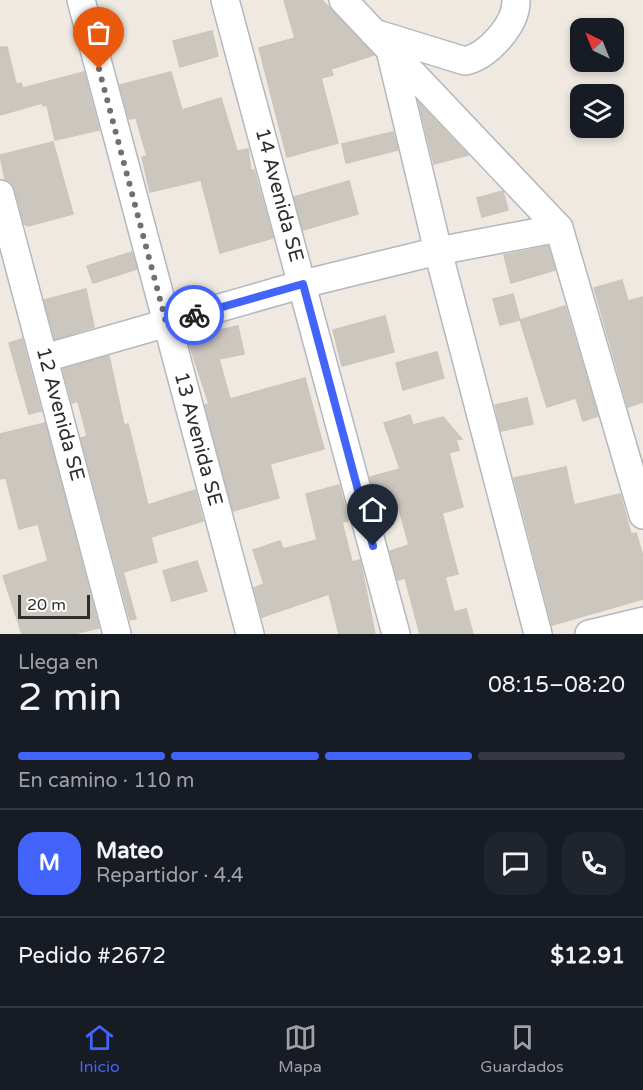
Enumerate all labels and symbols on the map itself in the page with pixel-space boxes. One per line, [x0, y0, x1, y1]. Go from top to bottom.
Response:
pin [73, 7, 124, 69]
north arrow [570, 18, 624, 72]
street label: 14 Avenida SE [250, 125, 308, 265]
courier [164, 285, 224, 345]
street label: 12 Avenida SE [31, 344, 89, 484]
street label: 13 Avenida SE [169, 369, 227, 509]
pin [347, 484, 398, 546]
scale bar [18, 592, 90, 620]

